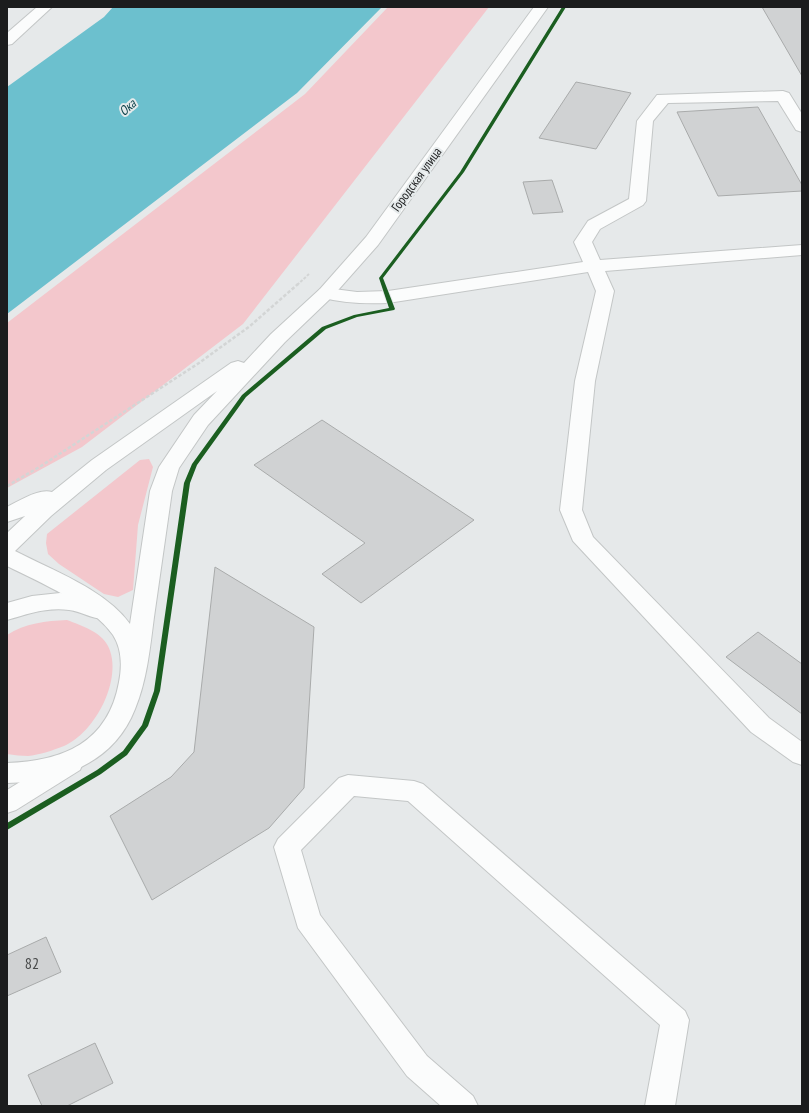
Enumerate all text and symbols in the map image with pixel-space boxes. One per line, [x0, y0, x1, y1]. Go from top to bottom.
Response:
water label: Ока [115, 95, 140, 120]
street label: Городская улица [387, 144, 445, 215]
house number: 82 [25, 953, 39, 973]

